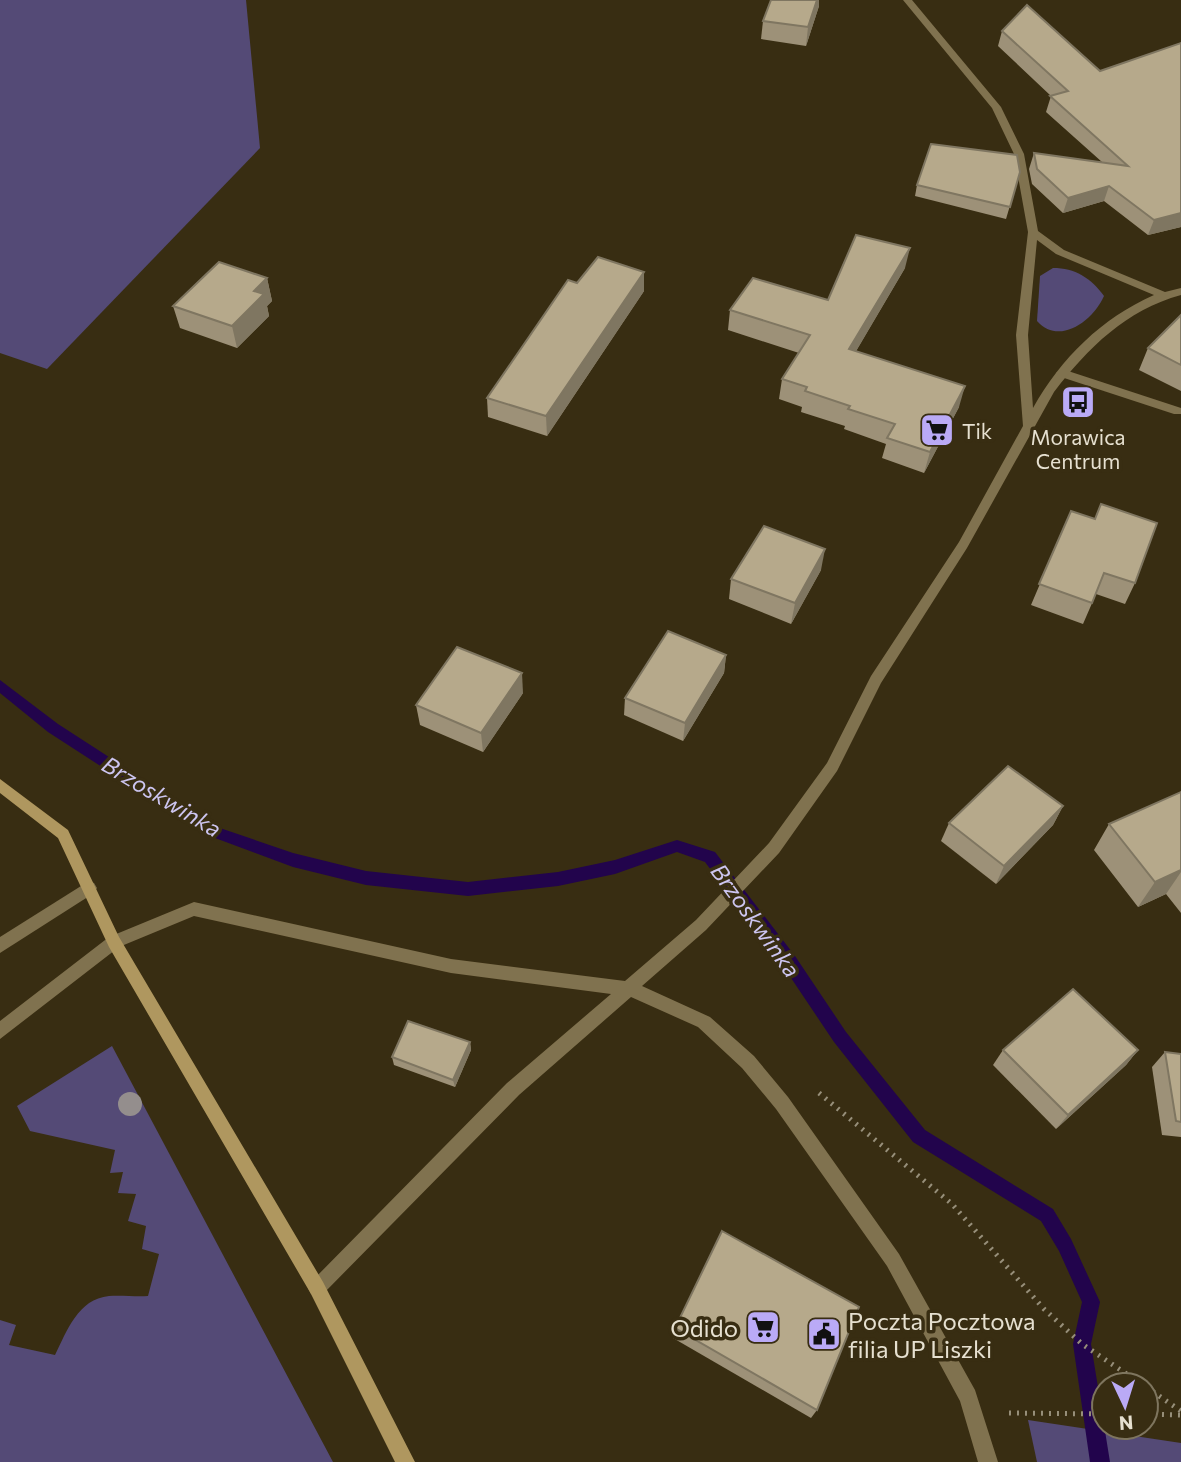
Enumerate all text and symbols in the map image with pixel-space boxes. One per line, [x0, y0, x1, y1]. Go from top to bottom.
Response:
bus stop icon: Morawica Centrum [1059, 383, 1097, 421]
supermarket icon: Tik [918, 411, 956, 449]
place label: Tik [962, 418, 992, 443]
place label: Morawica Centrum [1030, 424, 1126, 473]
water label: Brzoskwinka [97, 750, 227, 842]
water label: Brzoskwinka [705, 858, 807, 982]
place label: Poczta Pocztowa filia UP Liszki [848, 1306, 1036, 1363]
supermarket icon: Odido [744, 1308, 782, 1346]
place label: Odido [670, 1313, 738, 1342]
public building icon: Poczta Pocztowa filia UP Liszki [805, 1315, 843, 1353]
north arrow [1090, 1371, 1160, 1441]
text: N [1118, 1411, 1134, 1435]

